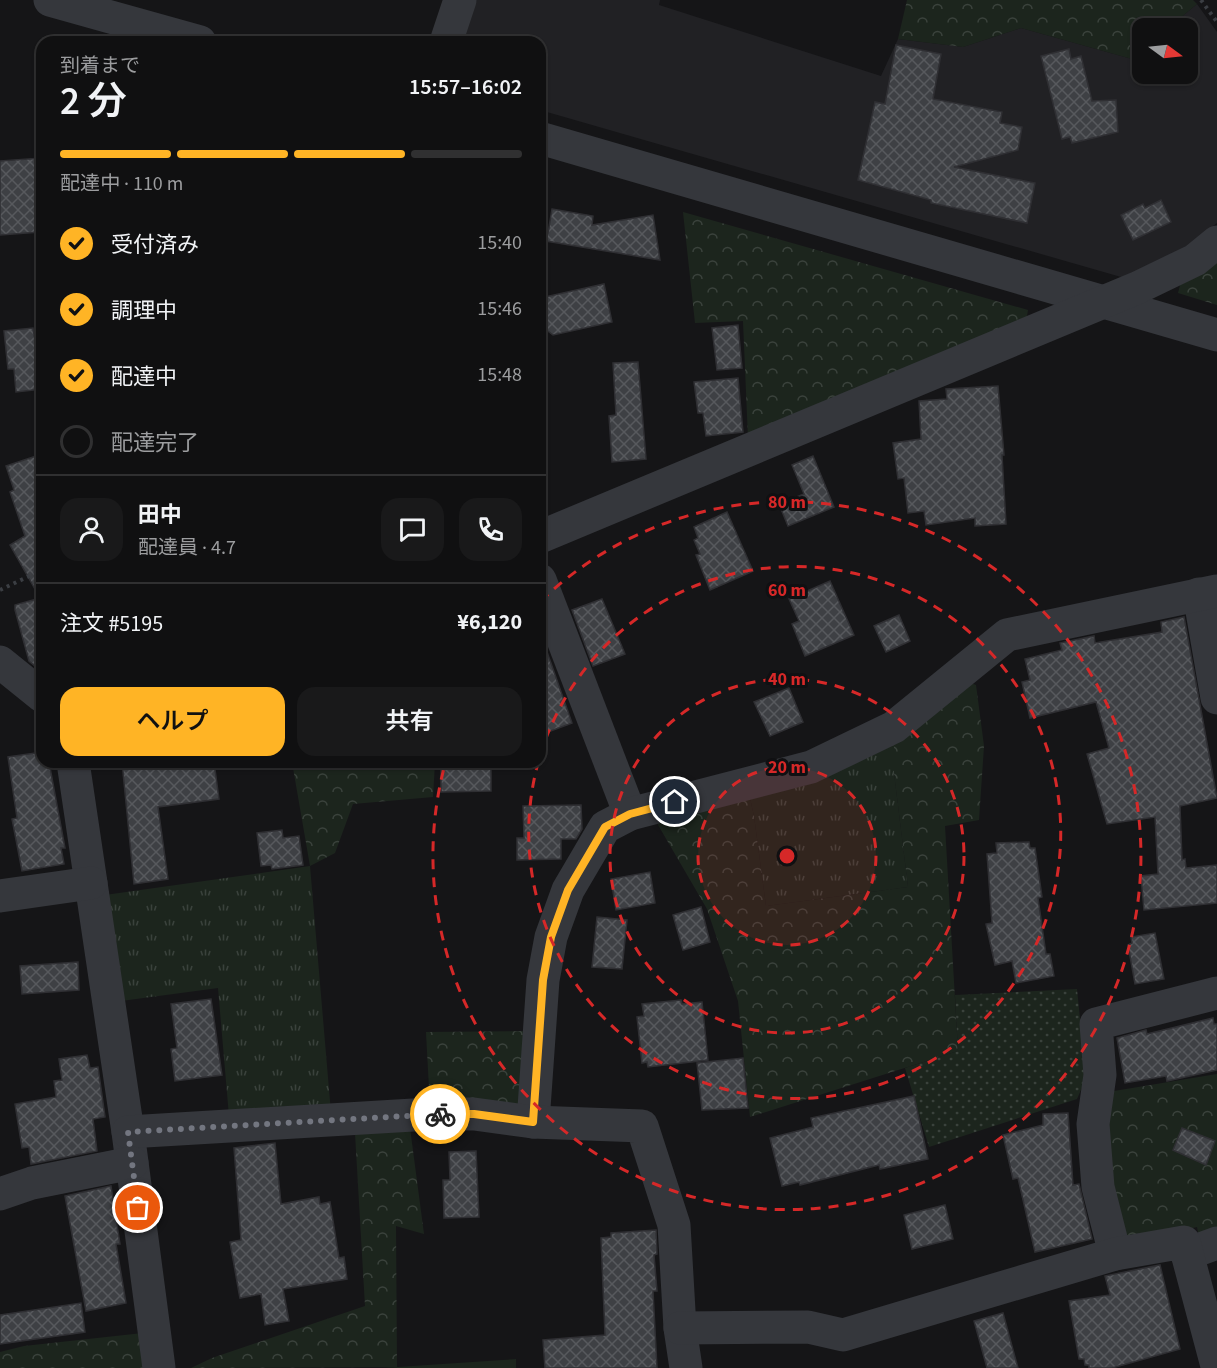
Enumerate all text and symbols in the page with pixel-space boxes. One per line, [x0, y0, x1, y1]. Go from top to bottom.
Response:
north arrow [1132, 18, 1198, 84]
map controls [1132, 18, 1198, 84]
text: 到着まで [60, 52, 140, 80]
text: 15:57–16:02 [409, 71, 522, 103]
text: 2 分 [60, 74, 127, 130]
text: 配達中 · 110 m [60, 170, 183, 198]
icon: check [60, 227, 93, 260]
text: 受付済み [111, 229, 199, 261]
text: 15:40 [477, 229, 522, 257]
icon: check [60, 293, 93, 326]
text: 調理中 [111, 295, 177, 327]
text: 15:46 [477, 295, 522, 323]
icon: check [60, 359, 93, 392]
text: 配達中 [111, 361, 177, 393]
text: 15:48 [477, 361, 522, 389]
text: 配達完了 [111, 427, 199, 459]
text: 80 m [768, 490, 806, 515]
button: person [60, 498, 123, 561]
button: chat [381, 498, 444, 561]
button: phone [459, 498, 522, 561]
text: 田中 [138, 499, 182, 531]
text: 配達員 · 4.7 [138, 534, 236, 562]
text: 60 m [768, 578, 806, 603]
text: ¥6,120 [457, 606, 522, 638]
text: 注文 #5195 [60, 608, 163, 640]
text: 40 m [768, 667, 806, 692]
button: ヘルプ [60, 687, 285, 756]
button: 共有 [297, 687, 522, 756]
text: 20 m [768, 755, 806, 780]
pin [649, 776, 700, 827]
icon: home [658, 785, 691, 818]
centre of rings [777, 846, 797, 866]
courier [410, 1084, 470, 1144]
icon: bike [424, 1098, 457, 1131]
pin [112, 1182, 163, 1233]
icon: bag [121, 1191, 154, 1224]

